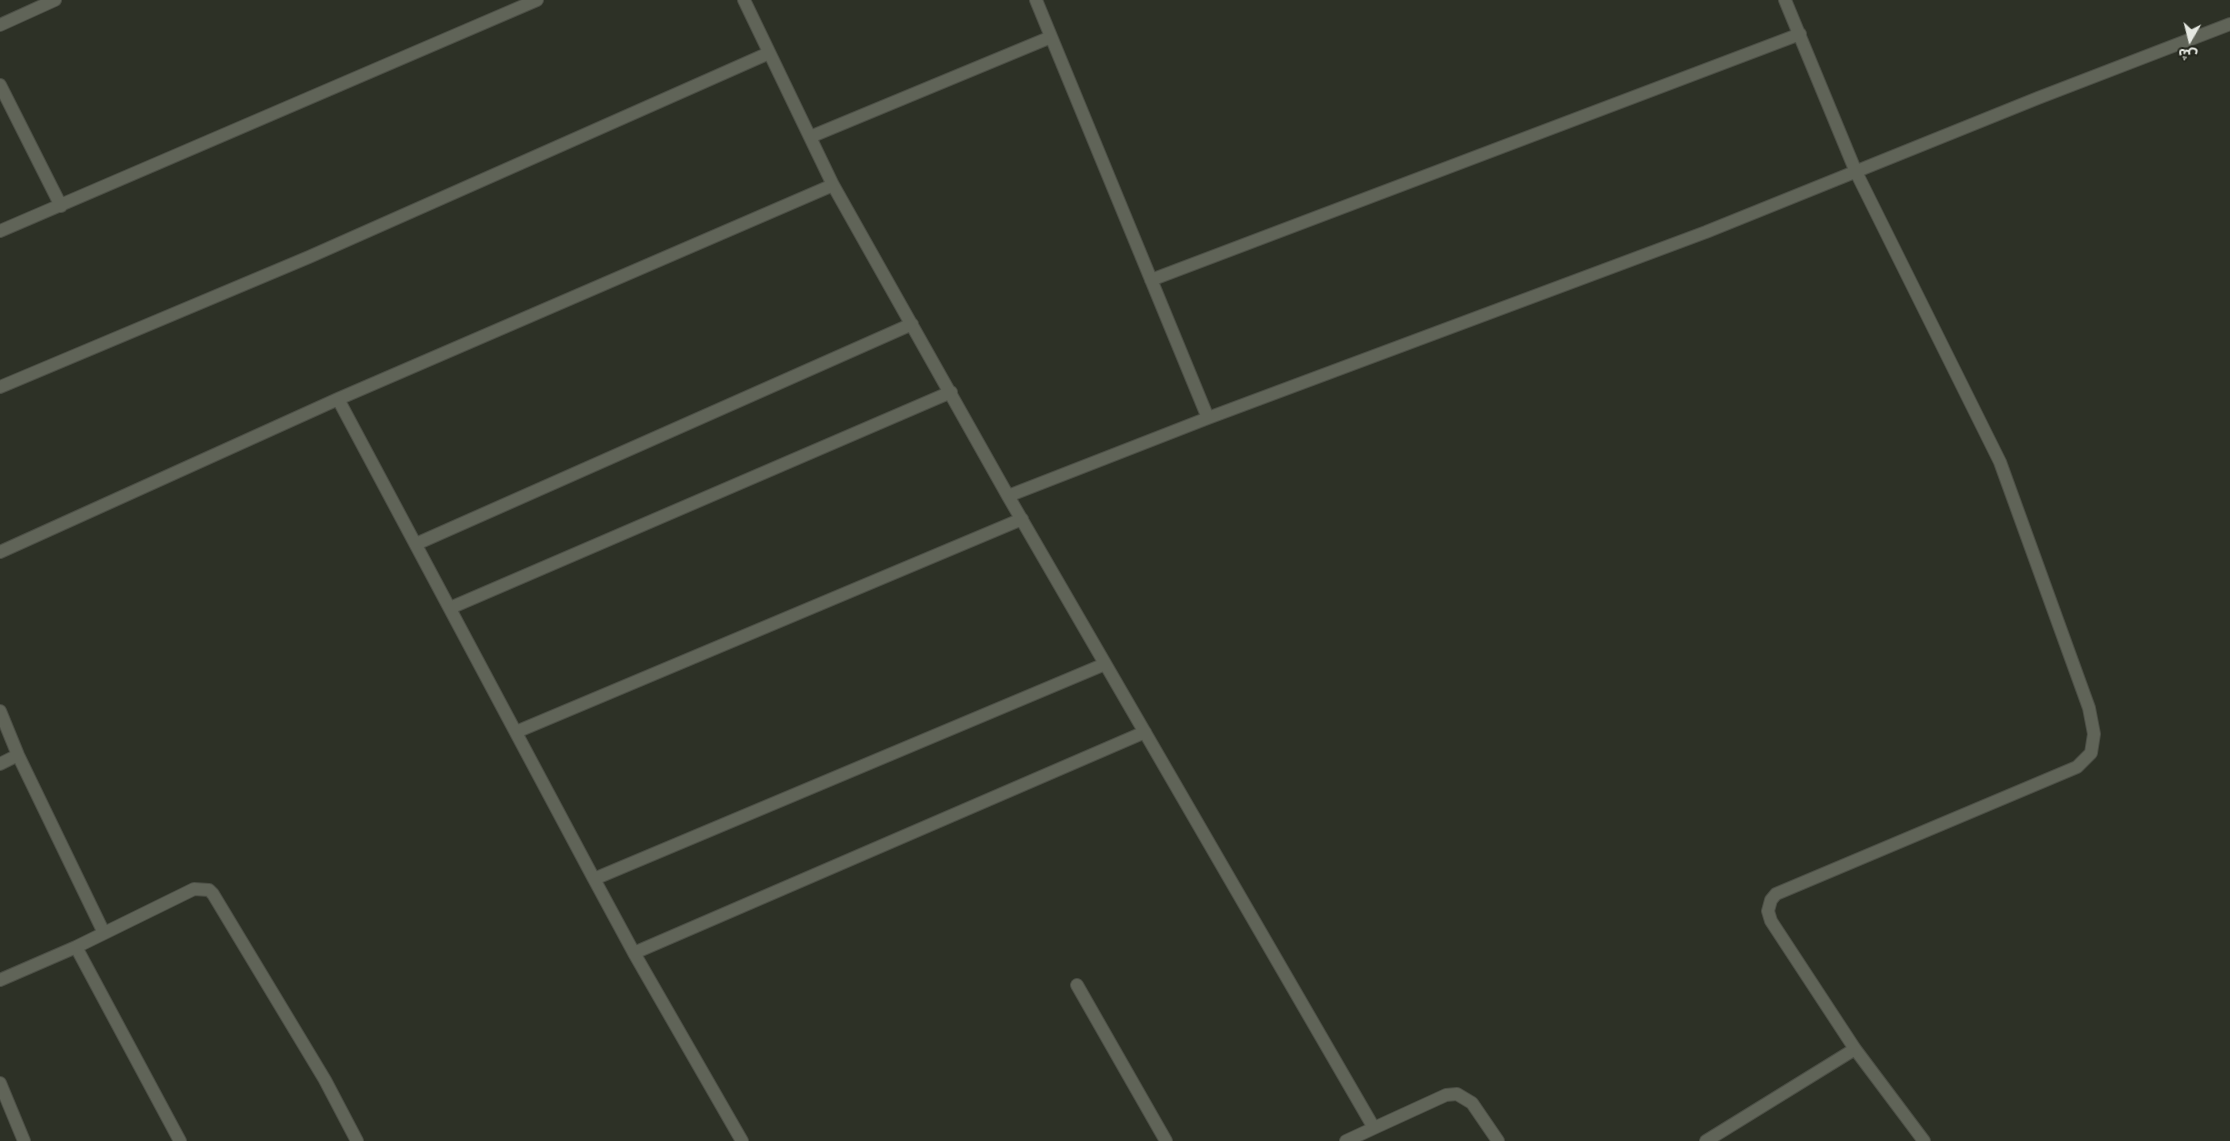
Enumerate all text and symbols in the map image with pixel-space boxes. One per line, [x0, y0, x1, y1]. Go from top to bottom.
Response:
north arrow [2165, 15, 2215, 65]
text: ش [2177, 45, 2199, 65]

